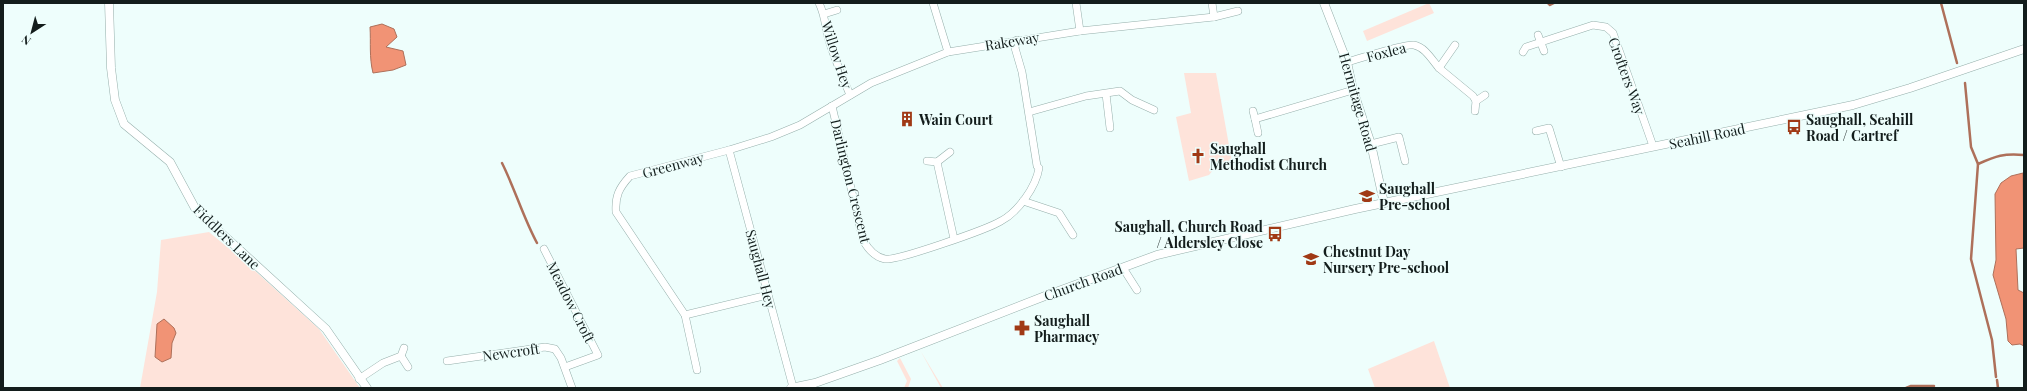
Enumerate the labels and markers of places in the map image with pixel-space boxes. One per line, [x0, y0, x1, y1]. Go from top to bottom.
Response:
building icon: Wain Court [898, 110, 916, 128]
place label: Wain Court [918, 110, 993, 129]
place label: Saughall, Seahill Road / Cartref [1806, 110, 1914, 145]
bus stop icon: Saughall, Seahill Road / Cartref [1785, 118, 1803, 136]
place label: Saughall Methodist Church [1210, 139, 1328, 174]
church icon: Saughall Methodist Church [1189, 147, 1207, 165]
place label: Saughall Pre-school [1379, 179, 1451, 214]
school or university icon: Saughall Pre-school [1358, 187, 1376, 205]
place label: Saughall, Church Road / Aldersley Close [1115, 217, 1264, 252]
bus stop icon: Saughall, Church Road / Aldersley Close [1266, 225, 1284, 243]
place label: Chestnut Day Nursery Pre-school [1323, 242, 1450, 277]
school or university icon: Chestnut Day Nursery Pre-school [1302, 250, 1320, 268]
place label: Saughall Pharmacy [1034, 311, 1100, 346]
pharmacy icon: Saughall Pharmacy [1013, 319, 1031, 337]

